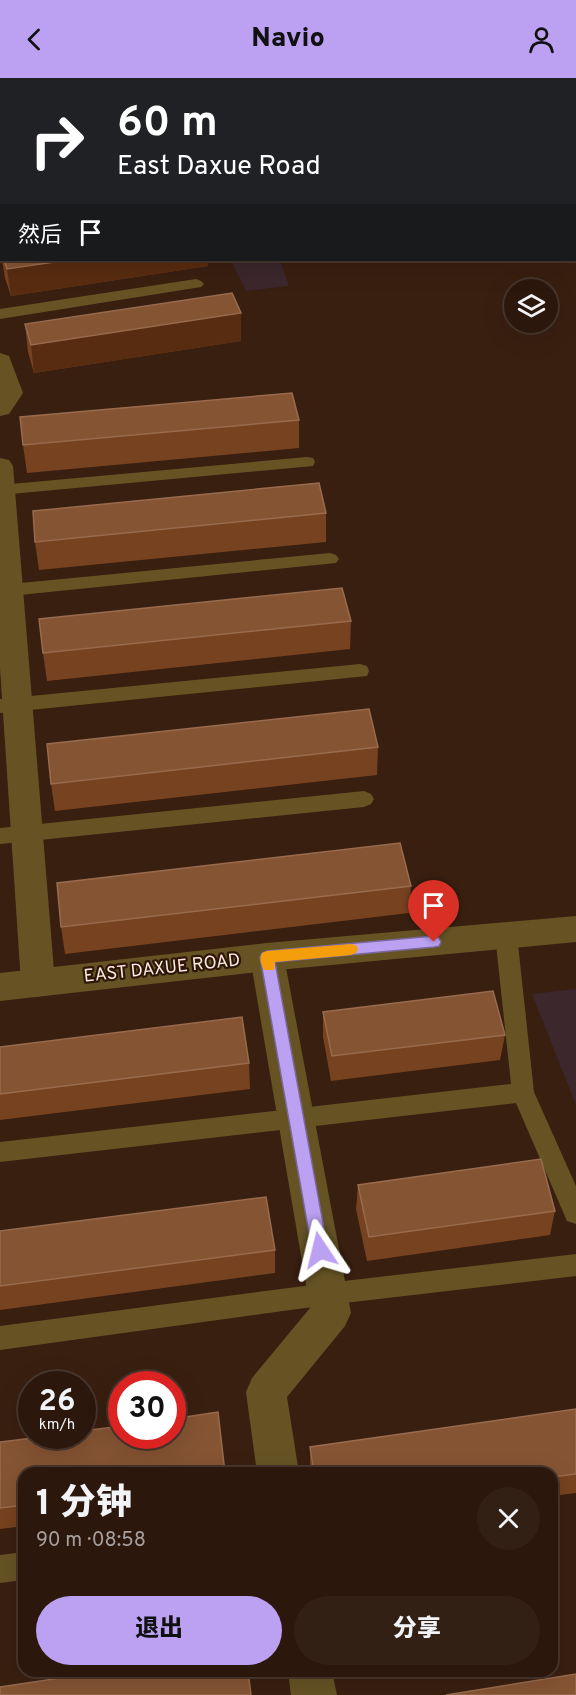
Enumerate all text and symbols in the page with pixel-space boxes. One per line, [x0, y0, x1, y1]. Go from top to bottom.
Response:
text: Navio [251, 22, 325, 56]
icon: back [18, 23, 51, 56]
icon: person [525, 23, 558, 56]
text: 60 m [117, 98, 218, 151]
icon: right [18, 102, 96, 180]
text: East Daxue Road [117, 150, 321, 184]
icon: arrive [74, 216, 107, 249]
text: 然后 [18, 223, 62, 250]
map controls [504, 279, 558, 333]
button: layers [504, 279, 558, 333]
pin [408, 880, 459, 942]
icon: arrive [417, 889, 450, 922]
street label: EAST DAXUE ROAD [83, 949, 241, 989]
position arrow [288, 1218, 352, 1282]
speed limit sign: 30 [108, 1371, 186, 1449]
text: 26 [39, 1384, 75, 1421]
text: km/h [39, 1416, 75, 1435]
text: 1 分钟 [36, 1482, 132, 1528]
button: close [477, 1487, 540, 1550]
text: 90 m · 08:58 [36, 1528, 146, 1554]
button: 退出 [36, 1596, 282, 1665]
button: 分享 [294, 1596, 540, 1665]

